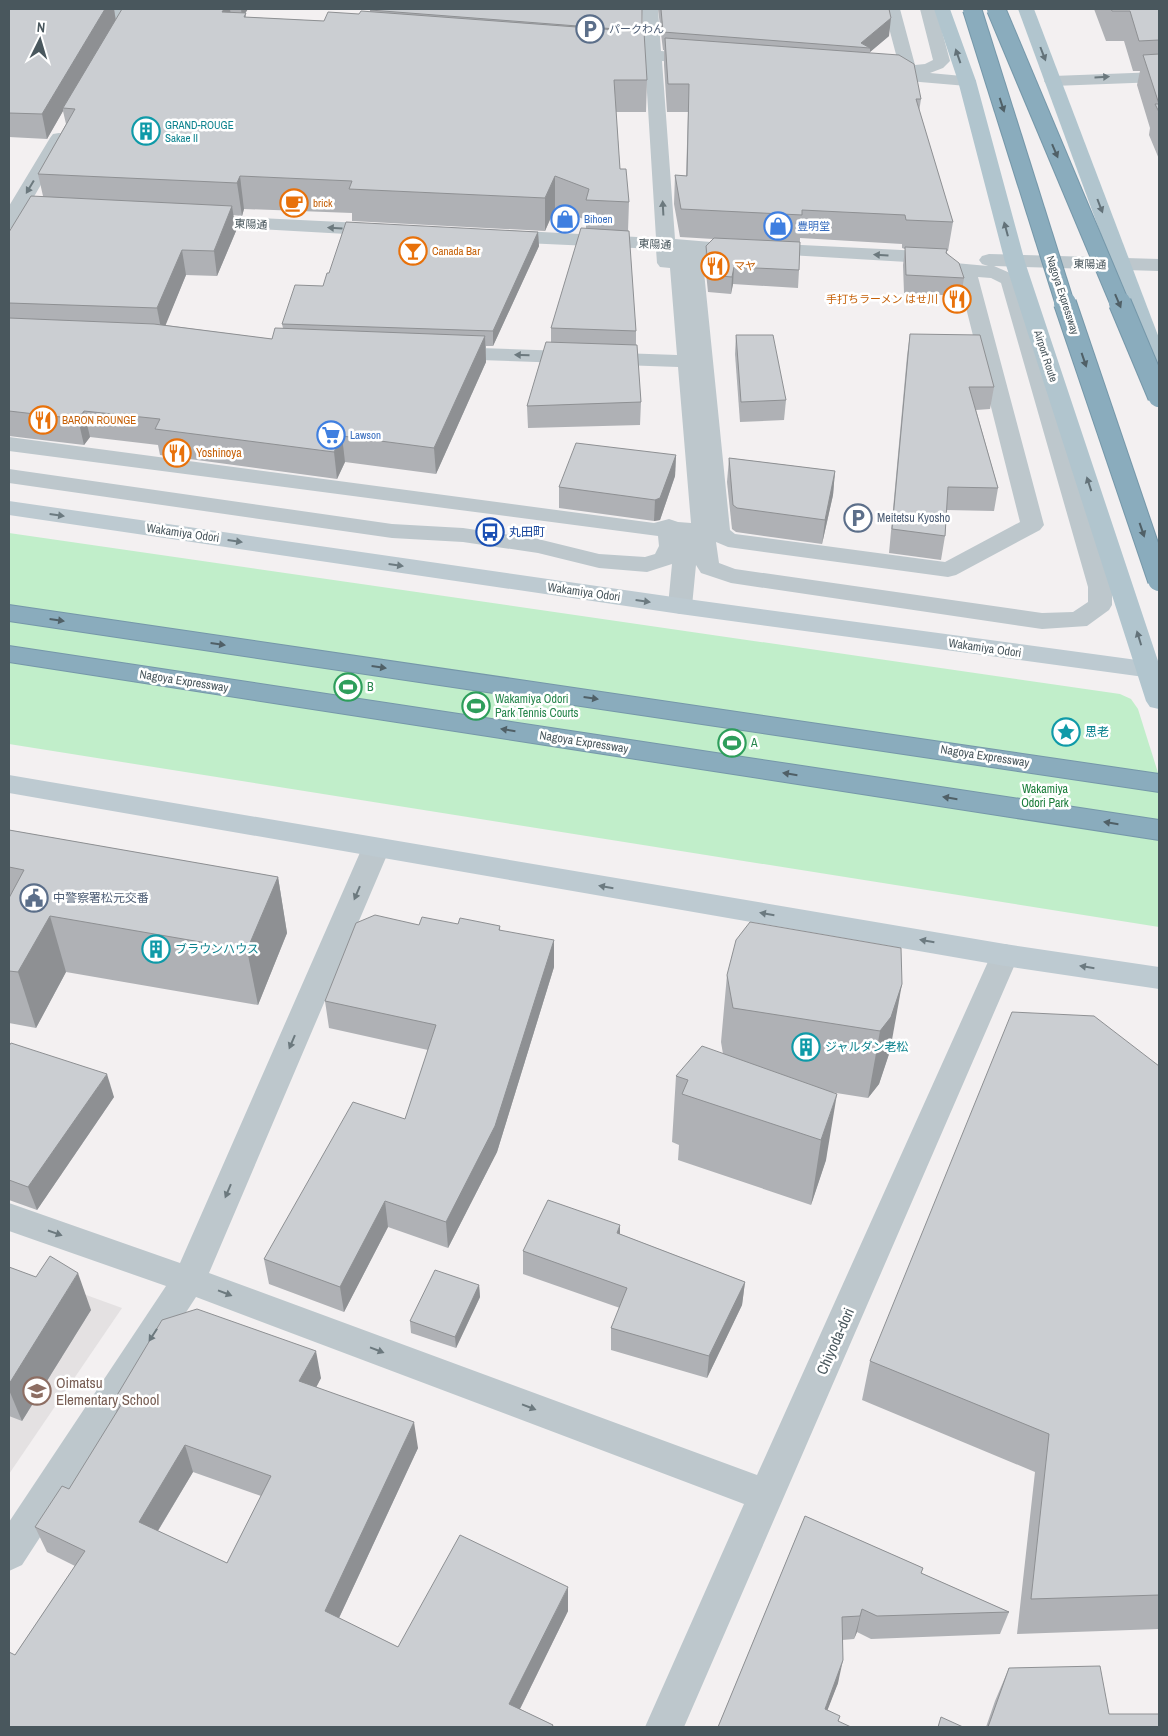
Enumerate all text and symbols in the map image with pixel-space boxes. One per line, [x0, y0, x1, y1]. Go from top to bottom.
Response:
parking icon: パークわん [575, 14, 605, 44]
north arrow [15, 15, 65, 65]
text: N [36, 18, 46, 36]
place label: パークわん [609, 22, 664, 36]
one-way arrow [1040, 47, 1047, 62]
one-way arrow [954, 48, 962, 63]
one-way arrow [1094, 73, 1110, 81]
one-way arrow [999, 98, 1007, 113]
building icon: GRAND-ROUGE Sakae II [131, 116, 161, 146]
place label: GRAND-ROUGE Sakae II [165, 118, 234, 145]
one-way arrow [1051, 144, 1059, 159]
one-way arrow [26, 180, 35, 194]
cafe icon: brick [279, 188, 309, 218]
place label: brick [313, 196, 333, 210]
one-way arrow [1097, 199, 1104, 214]
one-way arrow [659, 200, 667, 216]
shop icon: Bihoen [550, 204, 580, 234]
shop icon: 豊明堂 [763, 211, 793, 241]
place label: Bihoen [584, 212, 613, 226]
street label: 東陽通 [234, 216, 268, 232]
place label: 豊明堂 [797, 219, 830, 233]
one-way arrow [1002, 222, 1010, 237]
one-way arrow [326, 224, 342, 232]
bar icon: Canada Bar [398, 236, 428, 266]
street label: 東陽通 [638, 236, 672, 252]
place label: Canada Bar [432, 244, 480, 258]
restaurant icon: マヤ [700, 251, 730, 281]
one-way arrow [873, 251, 889, 259]
street label: Nagoya Expressway [1044, 254, 1083, 337]
street label: 東陽通 [1073, 256, 1107, 272]
place label: マヤ [734, 259, 756, 273]
restaurant icon: 手打ちラーメン はせ川 [942, 284, 972, 314]
place label: 手打ちラーメン はせ川 [826, 292, 938, 306]
one-way arrow [1114, 294, 1122, 308]
street label: Airport Route [1031, 327, 1061, 384]
one-way arrow [514, 351, 530, 359]
one-way arrow [1081, 353, 1089, 368]
restaurant icon: BARON ROUNGE [28, 405, 58, 435]
place label: BARON ROUNGE [62, 413, 136, 427]
supermarket icon: Lawson [316, 420, 346, 450]
place label: Lawson [350, 428, 381, 442]
restaurant icon: Yoshinoya [162, 438, 192, 468]
place label: Yoshinoya [196, 445, 242, 461]
one-way arrow [1084, 476, 1092, 491]
parking icon: Meitetsu Kyosho [843, 503, 873, 533]
place label: Meitetsu Kyosho [877, 510, 950, 526]
one-way arrow [49, 511, 65, 519]
bus stop icon: 丸田町 [475, 517, 505, 547]
street label: Wakamiya Odori [146, 520, 220, 546]
one-way arrow [1139, 523, 1147, 538]
place label: 丸田町 [509, 524, 545, 540]
one-way arrow [227, 537, 243, 545]
one-way arrow [388, 561, 404, 569]
street label: Wakamiya Odori [547, 579, 621, 605]
one-way arrow [636, 597, 652, 605]
one-way arrow [49, 616, 65, 624]
one-way arrow [1134, 631, 1142, 646]
street label: Wakamiya Odori [948, 635, 1022, 661]
one-way arrow [210, 640, 226, 648]
one-way arrow [371, 663, 387, 671]
street label: Nagoya Expressway [138, 666, 230, 696]
sports icon: B [333, 672, 363, 702]
place label: B [367, 679, 374, 695]
sports icon: Wakamiya Odori Park Tennis Courts [461, 691, 491, 721]
place label: Wakamiya Odori Park Tennis Courts [495, 691, 579, 721]
one-way arrow [584, 695, 600, 703]
place icon: 思老 [1051, 717, 1081, 747]
place label: 思老 [1085, 724, 1109, 740]
one-way arrow [500, 726, 516, 734]
street label: Nagoya Expressway [538, 727, 630, 757]
sports icon: A [717, 728, 747, 758]
place label: A [750, 735, 758, 751]
street label: Nagoya Expressway [939, 741, 1031, 771]
one-way arrow [781, 769, 797, 777]
park label: Wakamiya Odori Park [1021, 781, 1069, 811]
one-way arrow [942, 794, 958, 802]
one-way arrow [1103, 818, 1119, 826]
public building icon: 中警察署松元交番 [19, 883, 49, 913]
one-way arrow [598, 883, 614, 891]
one-way arrow [352, 885, 360, 900]
place label: 中警察署松元交番 [53, 890, 149, 906]
one-way arrow [758, 910, 774, 918]
building icon: ブラウンハウス [141, 934, 171, 964]
one-way arrow [918, 937, 934, 945]
place label: ブラウンハウス [175, 941, 259, 957]
one-way arrow [1079, 963, 1095, 971]
building icon: ジャルダン老松 [791, 1032, 821, 1062]
one-way arrow [288, 1035, 296, 1049]
place label: ジャルダン老松 [825, 1039, 908, 1055]
one-way arrow [223, 1184, 231, 1198]
one-way arrow [48, 1229, 63, 1237]
one-way arrow [217, 1290, 232, 1297]
street label: Chiyoda-dori [811, 1304, 859, 1378]
one-way arrow [148, 1328, 158, 1341]
one-way arrow [370, 1346, 385, 1354]
place label: Oimatsu Elementary School [56, 1372, 159, 1410]
school or university icon: Oimatsu Elementary School [22, 1376, 52, 1406]
one-way arrow [522, 1403, 537, 1411]

